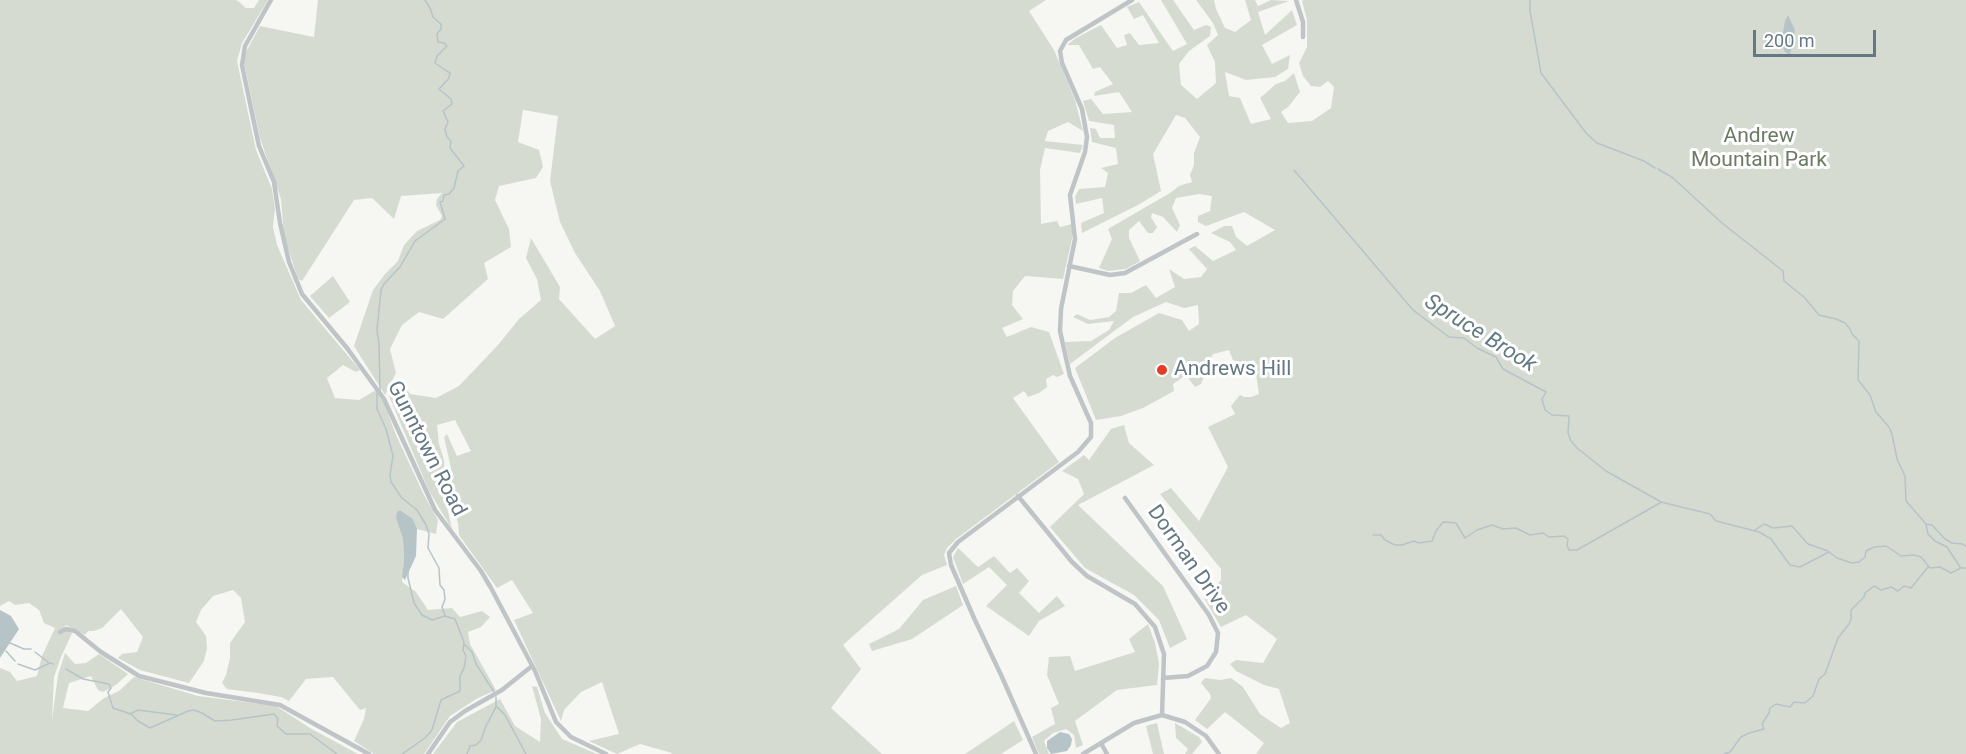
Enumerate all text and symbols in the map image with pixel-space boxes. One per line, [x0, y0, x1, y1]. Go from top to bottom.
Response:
scale bar [1756, 18, 1879, 56]
text: 200 m [1764, 30, 1815, 51]
park label: Andrew Mountain Park [1691, 124, 1827, 174]
water label: Spruce Brook [1419, 289, 1541, 379]
place label: Andrews Hill [1174, 357, 1291, 383]
marker: Andrews Hill [1155, 363, 1169, 377]
street label: Gunntown Road [381, 377, 471, 521]
street label: Dorman Drive [1141, 501, 1235, 619]

